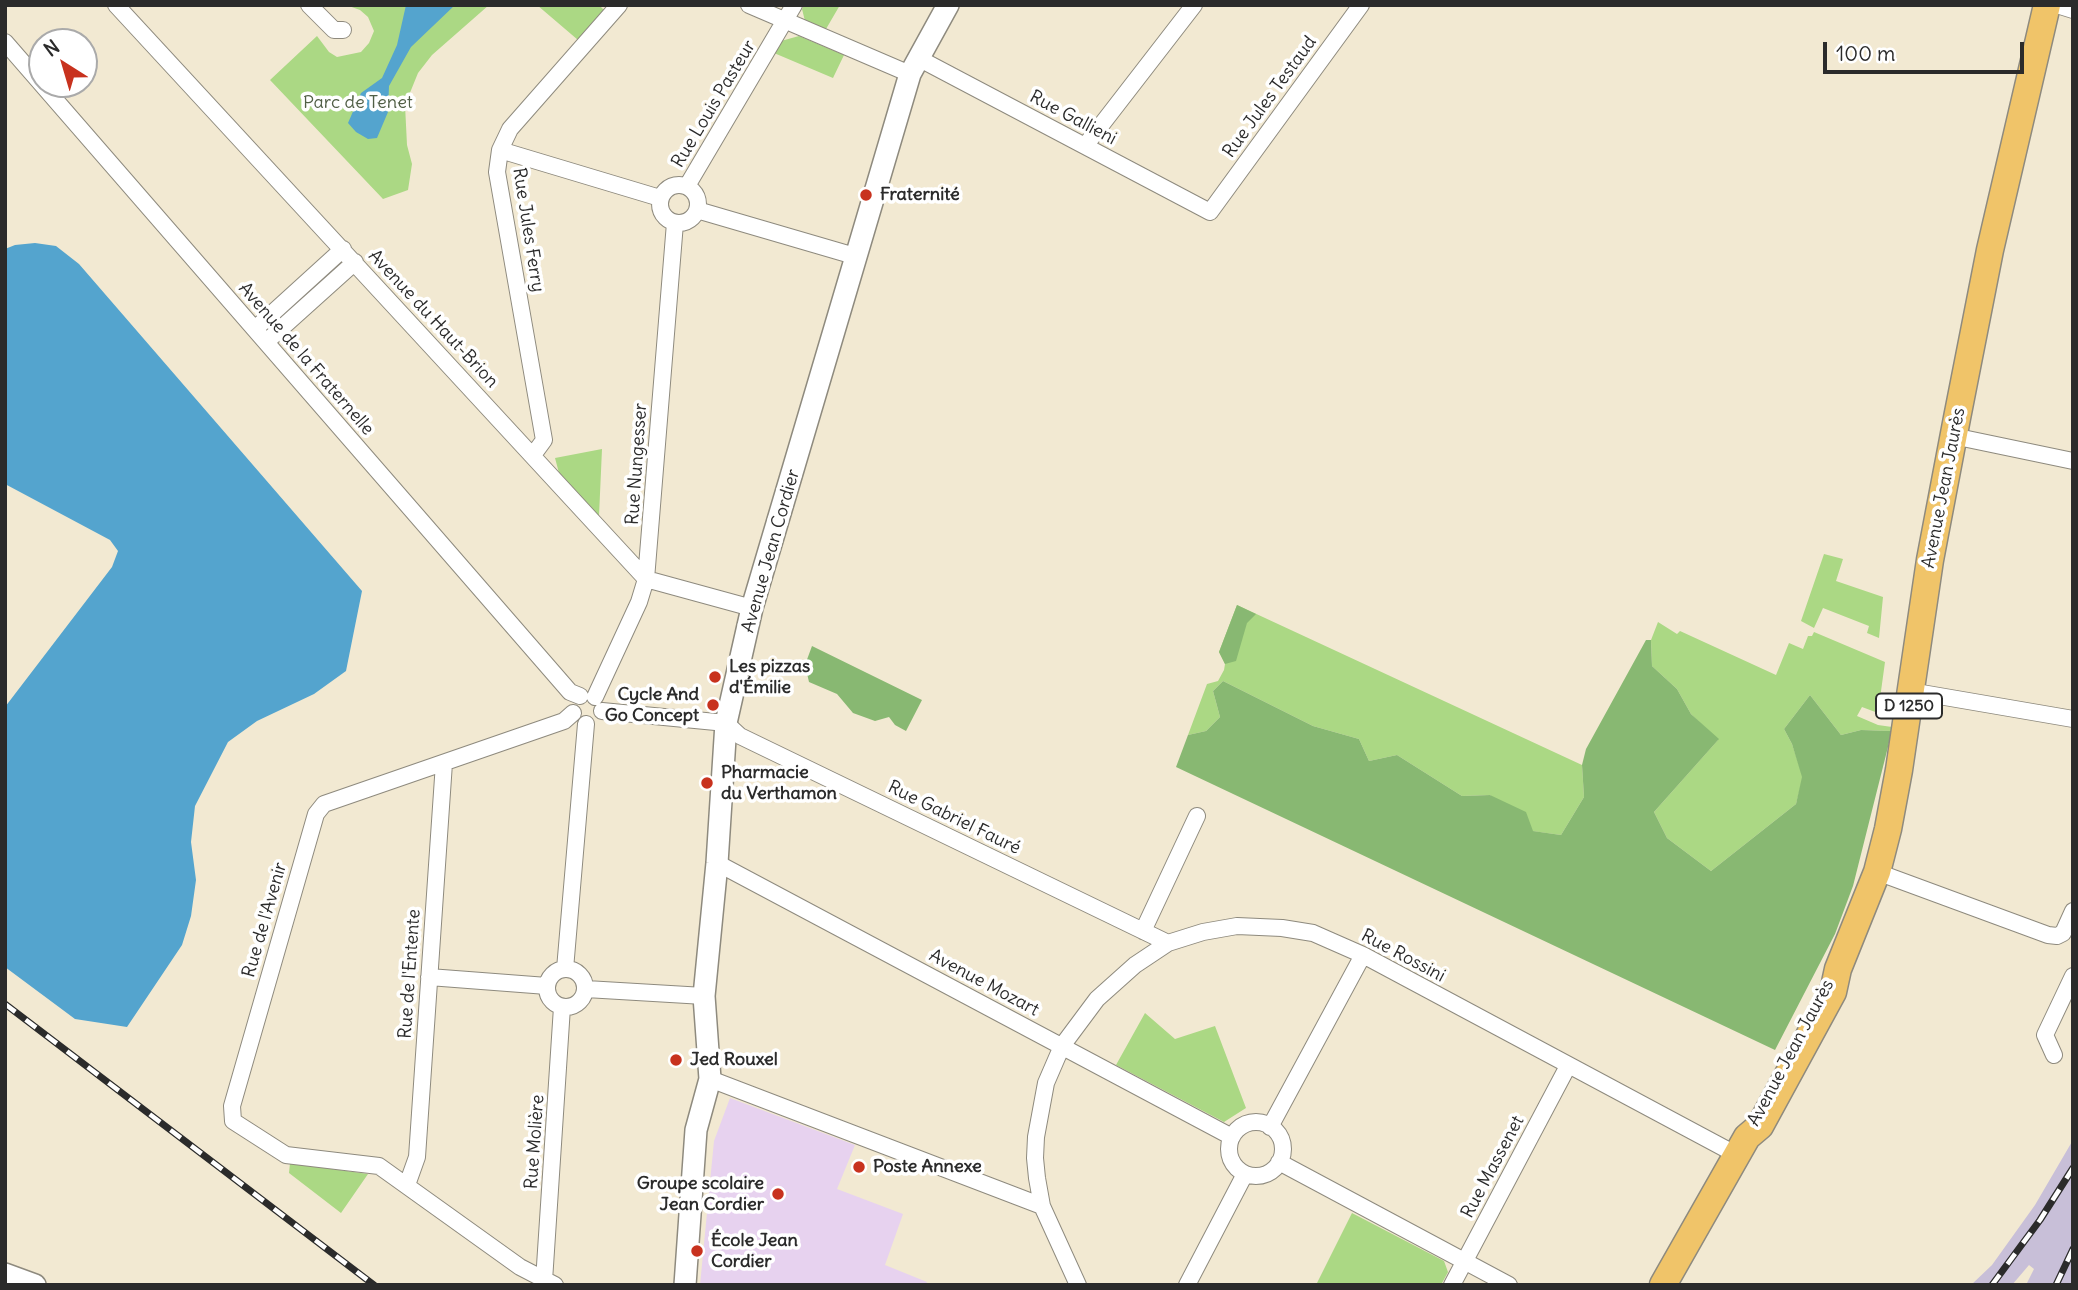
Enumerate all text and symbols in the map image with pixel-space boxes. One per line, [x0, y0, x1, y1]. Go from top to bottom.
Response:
north arrow [28, 28, 98, 98]
scale bar [1826, 28, 2027, 72]
street label: Rue Jules Testaud [1219, 32, 1321, 162]
text: N [39, 34, 64, 61]
street label: Rue Louis Pasteur [667, 36, 761, 172]
text: 100 m [1836, 40, 1895, 67]
street label: Rue Gallieni [1026, 86, 1120, 150]
park label: Parc de Tenet [303, 92, 413, 114]
street label: Rue Jules Ferry [508, 166, 548, 294]
place label: Fraternité [880, 184, 960, 206]
marker: Fraternité [858, 187, 874, 203]
street label: Avenue du Haut-Brion [363, 246, 503, 392]
street label: Avenue de la Fraternelle [234, 278, 378, 440]
street label: Rue Nungesser [622, 402, 652, 526]
street label: Avenue Jean Jaurès [1918, 406, 1970, 570]
street label: Avenue Jean Cordier [737, 467, 805, 635]
place label: Les pizzas d'Émilie [729, 656, 810, 698]
marker: Les pizzas d'Émilie [707, 669, 723, 685]
place label: Cycle And Go Concept [605, 684, 699, 726]
road number: D 1250 [1876, 694, 1942, 719]
marker: Cycle And Go Concept [705, 697, 721, 713]
place label: Pharmacie du Verthamon [721, 762, 837, 804]
marker: Pharmacie du Verthamon [699, 775, 715, 791]
street label: Rue Gabriel Fauré [884, 777, 1024, 859]
street label: Rue de l'Avenir [238, 860, 292, 980]
street label: Rue de l'Entente [395, 908, 425, 1040]
street label: Rue Rossini [1357, 925, 1449, 987]
street label: Avenue Mozart [925, 945, 1043, 1021]
street label: Avenue Jean Jaurès [1743, 976, 1839, 1130]
place label: Jed Rouxel [690, 1049, 778, 1071]
marker: Jed Rouxel [668, 1052, 684, 1068]
street label: Rue Molière [521, 1094, 549, 1190]
street label: Rue Massenet [1457, 1112, 1529, 1222]
place label: Poste Annexe [873, 1156, 982, 1178]
marker: Poste Annexe [851, 1159, 867, 1175]
place label: Groupe scolaire Jean Cordier [637, 1173, 764, 1216]
marker: Groupe scolaire Jean Cordier [770, 1186, 786, 1202]
place label: École Jean Cordier [711, 1230, 798, 1272]
marker: École Jean Cordier [689, 1243, 705, 1259]

